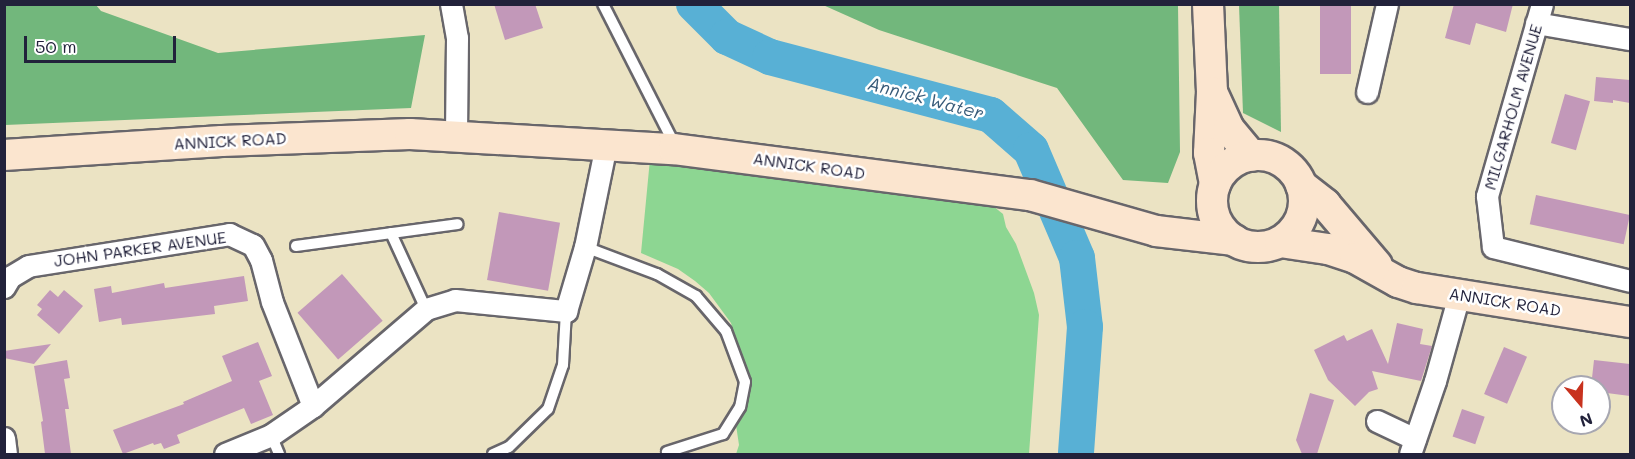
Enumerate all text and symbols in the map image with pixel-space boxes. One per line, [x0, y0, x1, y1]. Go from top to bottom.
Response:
street label: MILGARHOLM AVENUE [1480, 22, 1546, 192]
scale bar [27, 24, 178, 62]
text: 50 m [35, 34, 77, 58]
water label: Annick Water [866, 72, 986, 124]
street label: ANNICK ROAD [173, 128, 287, 154]
street label: ANNICK ROAD [752, 149, 866, 183]
street label: JOHN PARKER AVENUE [53, 227, 227, 271]
street label: ANNICK ROAD [1448, 284, 1562, 320]
north arrow [1551, 375, 1611, 435]
text: N [1577, 409, 1596, 433]

